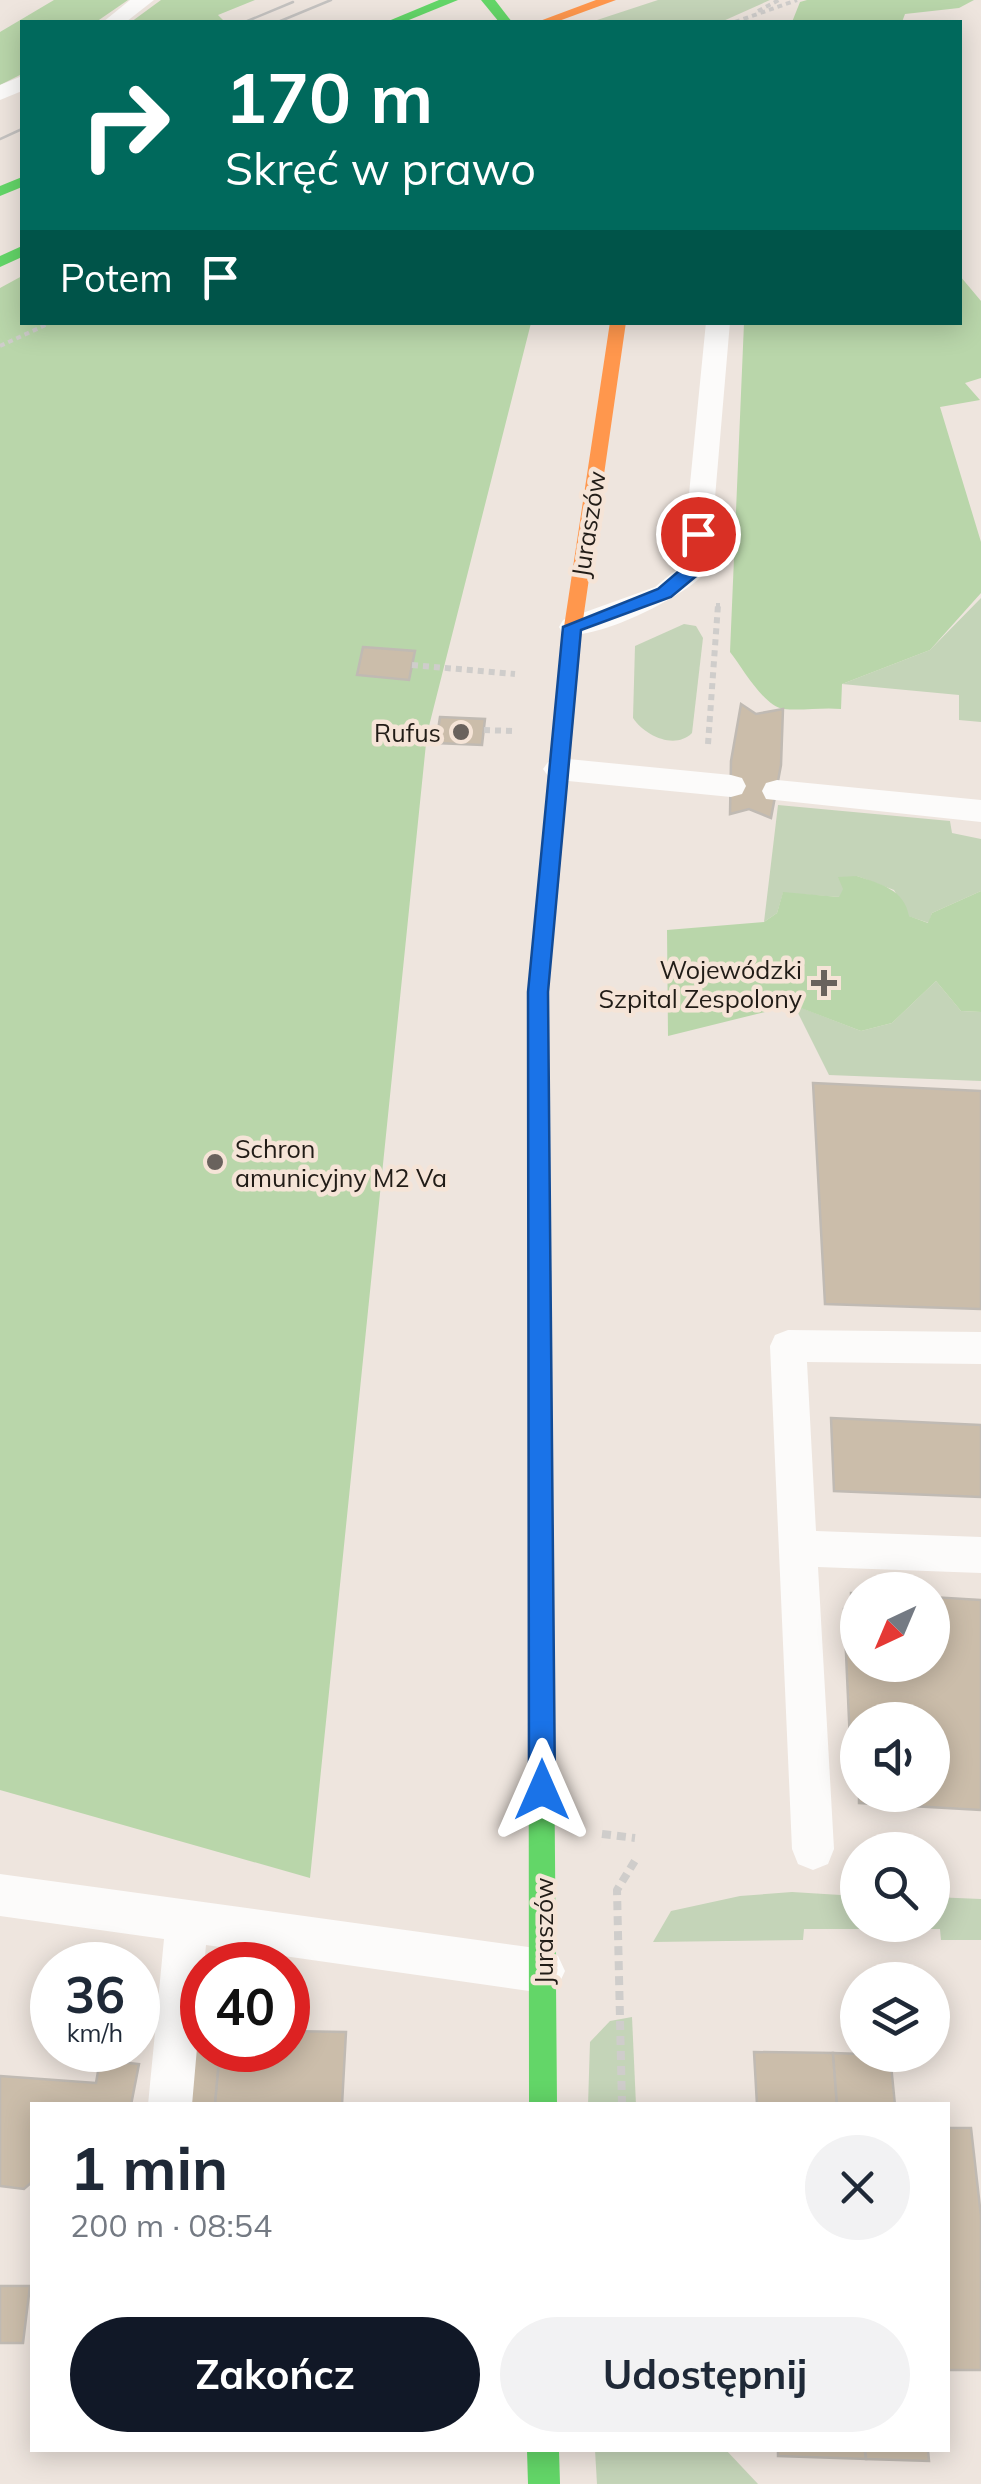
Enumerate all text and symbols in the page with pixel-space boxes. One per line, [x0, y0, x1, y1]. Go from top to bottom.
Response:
text: 170 m [225, 53, 433, 141]
icon: right [60, 60, 190, 190]
text: Skręć w prawo [225, 140, 536, 196]
icon: arrive [193, 250, 248, 305]
text: Potem [60, 254, 173, 302]
street label: Juraszów [564, 468, 612, 579]
pin [656, 492, 741, 577]
icon: arrive [671, 507, 726, 562]
place label: Rufus [374, 717, 441, 748]
marker: Rufus [450, 721, 472, 743]
place label: Wojewódzki Szpital Zespolony [598, 954, 802, 1014]
marker: Wojewódzki Szpital Zespolony [811, 970, 837, 996]
place label: Schron amunicyjny M2 Va [235, 1133, 447, 1193]
marker: Schron amunicyjny M2 Va [204, 1151, 226, 1173]
north arrow [840, 1572, 950, 1682]
map controls [840, 1572, 950, 2072]
button: sound [840, 1702, 950, 1812]
position arrow [490, 1738, 594, 1842]
button: search [840, 1832, 950, 1942]
street label: Juraszów [528, 1877, 559, 1985]
speed limit sign: 40 [180, 1942, 310, 2072]
button: layers [840, 1962, 950, 2072]
text: 36 [65, 1963, 125, 2026]
text: km/h [67, 2017, 123, 2048]
text: 1 min [70, 2130, 228, 2205]
button: close [805, 2135, 910, 2240]
text: 200 m · 08:54 [70, 2205, 272, 2245]
button: Zakończ [70, 2317, 480, 2432]
button: Udostępnij [500, 2317, 910, 2432]

